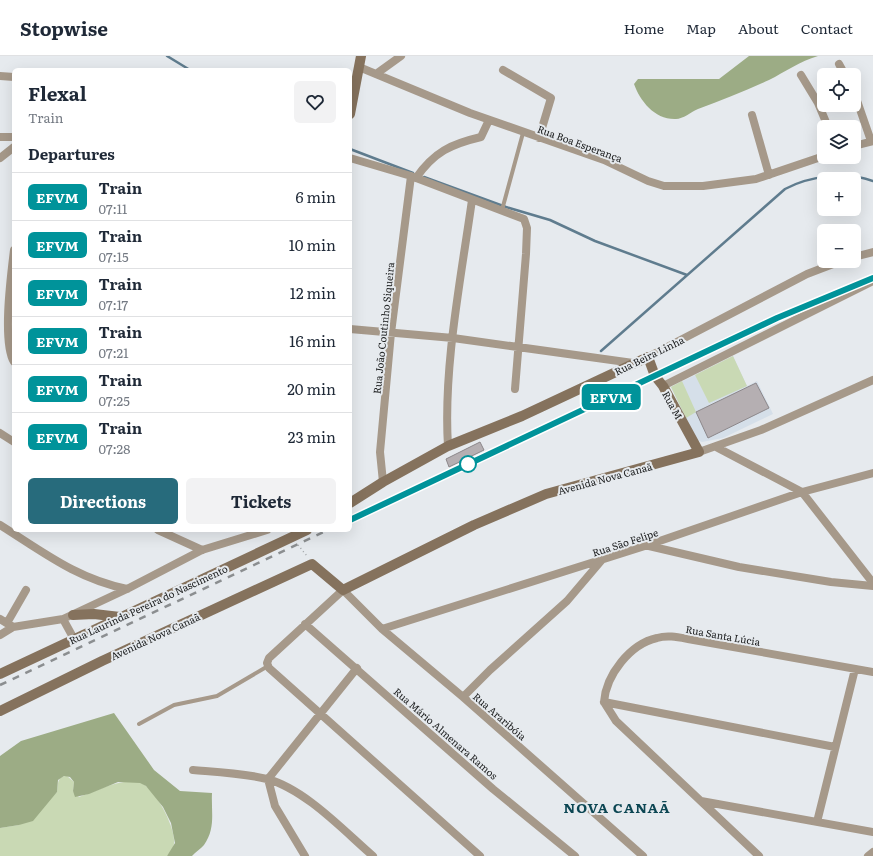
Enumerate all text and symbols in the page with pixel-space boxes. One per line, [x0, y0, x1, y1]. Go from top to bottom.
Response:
text: Stopwise [20, 14, 108, 42]
text: Home [624, 18, 664, 38]
text: Map [686, 18, 716, 38]
text: About [738, 18, 779, 38]
text: Contact [801, 18, 853, 38]
map controls [817, 68, 861, 268]
button: locate [817, 68, 861, 112]
text: Flexal [28, 79, 87, 107]
button: heart [294, 81, 336, 123]
text: Train [28, 108, 63, 127]
button: layers [817, 120, 861, 164]
street label: Rua Boa Esperança [535, 121, 625, 166]
text: Departures [28, 142, 115, 165]
button: + [817, 172, 861, 216]
text: Train [99, 176, 142, 199]
text: 6 min [295, 185, 336, 208]
text: EFVM [36, 187, 79, 207]
text: 07:11 [99, 199, 127, 218]
text: Train [99, 224, 142, 247]
button: − [817, 224, 861, 268]
text: 10 min [289, 233, 336, 256]
text: EFVM [36, 235, 79, 255]
text: 07:15 [99, 247, 129, 266]
street label: Rua João Coutinho Siqueira [369, 261, 397, 395]
text: Train [99, 272, 142, 295]
text: 12 min [290, 281, 336, 304]
text: EFVM [36, 283, 79, 303]
text: 07:17 [99, 295, 128, 314]
text: Train [99, 320, 142, 343]
text: 16 min [289, 329, 336, 352]
text: EFVM [36, 331, 79, 351]
street label: Rua Beira Linha [612, 331, 687, 378]
text: 07:21 [99, 343, 128, 362]
text: Train [99, 368, 142, 391]
text: 20 min [287, 377, 336, 400]
text: EFVM [36, 379, 79, 399]
line badge: EFVM [583, 384, 639, 410]
text: EFVM [590, 387, 632, 407]
street label: Rua M [659, 388, 687, 422]
text: 07:25 [99, 391, 130, 410]
text: Train [99, 416, 142, 439]
text: 23 min [288, 425, 336, 448]
text: EFVM [36, 427, 79, 447]
text: 07:28 [99, 439, 130, 458]
unlabelled marker [459, 455, 477, 473]
street label: Avenida Nova Canaã [556, 458, 654, 498]
button: Directions [28, 478, 178, 524]
button: Tickets [186, 478, 336, 524]
street label: Rua São Felipe [590, 524, 660, 560]
street label: Rua Laurinda Pereira do Nascimento [66, 560, 230, 647]
street label: Avenida Nova Canaã [108, 608, 203, 663]
street label: Rua Santa Lúcia [684, 621, 762, 649]
street label: Rua Mário Almenara Ramos [391, 684, 502, 783]
street label: Rua Araribóia [470, 689, 530, 744]
district label: NOVA CANAÃ [564, 797, 670, 817]

